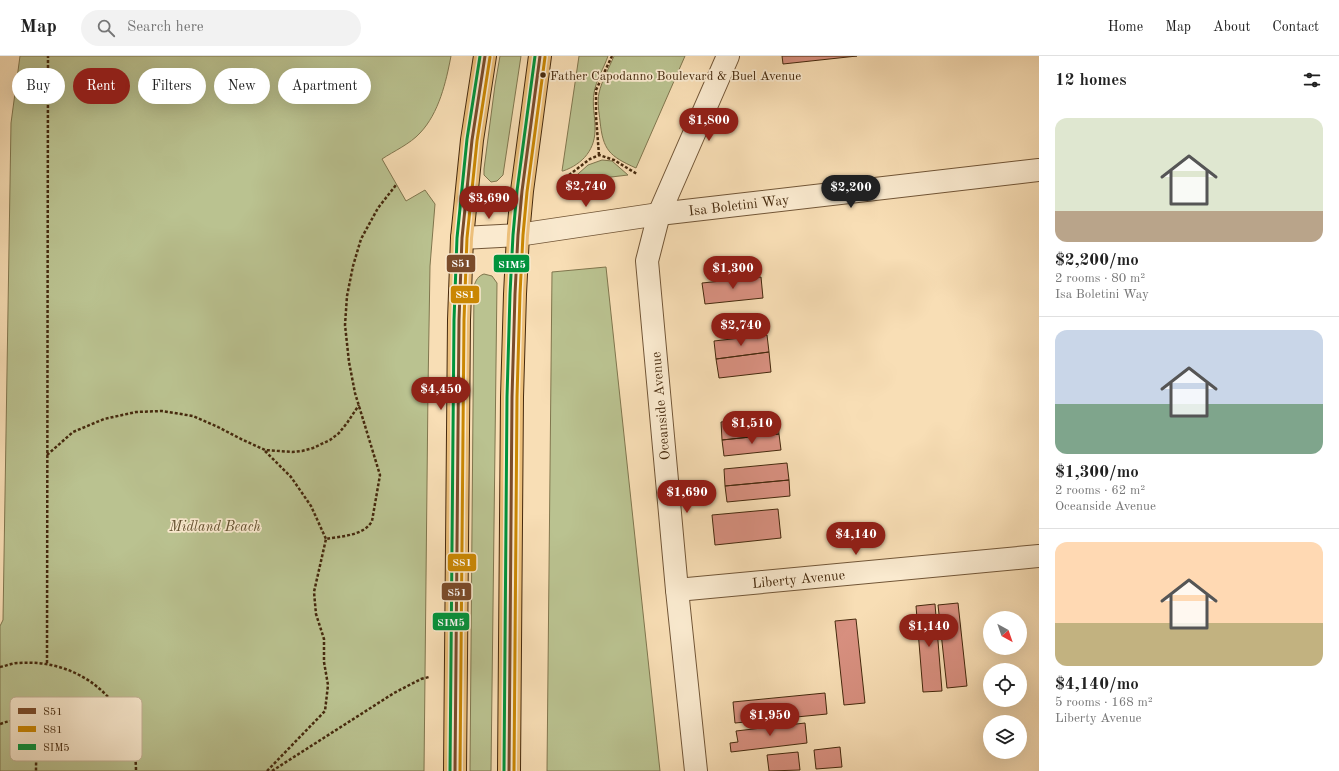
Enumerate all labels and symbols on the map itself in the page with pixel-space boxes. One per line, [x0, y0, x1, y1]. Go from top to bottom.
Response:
marker: Father Capodanno Boulevard & Buel Avenue [538, 70, 548, 80]
place label: Father Capodanno Boulevard & Buel Avenue [550, 70, 801, 83]
pin: $1,800 [676, 108, 742, 142]
pin: $2,740 [553, 174, 619, 208]
pin: $2,200 [818, 175, 884, 209]
pin: $3,690 [456, 186, 522, 220]
street label: Isa Boletini Way [688, 193, 791, 219]
line badge: S51 [446, 254, 476, 273]
line badge: SIM5 [493, 254, 530, 273]
pin: $1,300 [700, 256, 766, 290]
text: S51 [451, 259, 471, 270]
text: SIM5 [498, 260, 526, 271]
line badge: S81 [450, 285, 480, 304]
text: S81 [455, 290, 475, 301]
pin: $2,740 [708, 313, 774, 347]
street label: Oceanside Avenue [649, 351, 673, 461]
pin: $4,450 [408, 377, 474, 411]
pin: $1,510 [719, 411, 785, 445]
pin: $1,690 [654, 480, 720, 514]
park label: Midland Beach [168, 520, 261, 534]
pin: $4,140 [823, 522, 889, 556]
line badge: S81 [447, 553, 477, 572]
text: S81 [452, 558, 472, 569]
street label: Liberty Avenue [751, 568, 846, 591]
line badge: S51 [441, 582, 472, 601]
text: S51 [447, 588, 467, 599]
north arrow [983, 611, 1027, 655]
line badge: SIM5 [432, 612, 470, 631]
pin: $1,140 [896, 614, 962, 648]
text: SIM5 [437, 618, 465, 629]
legend [10, 697, 142, 761]
pin: $1,950 [737, 703, 803, 737]
text: S51 [43, 707, 63, 718]
text: S81 [43, 725, 63, 736]
text: SIM5 [43, 743, 70, 754]

